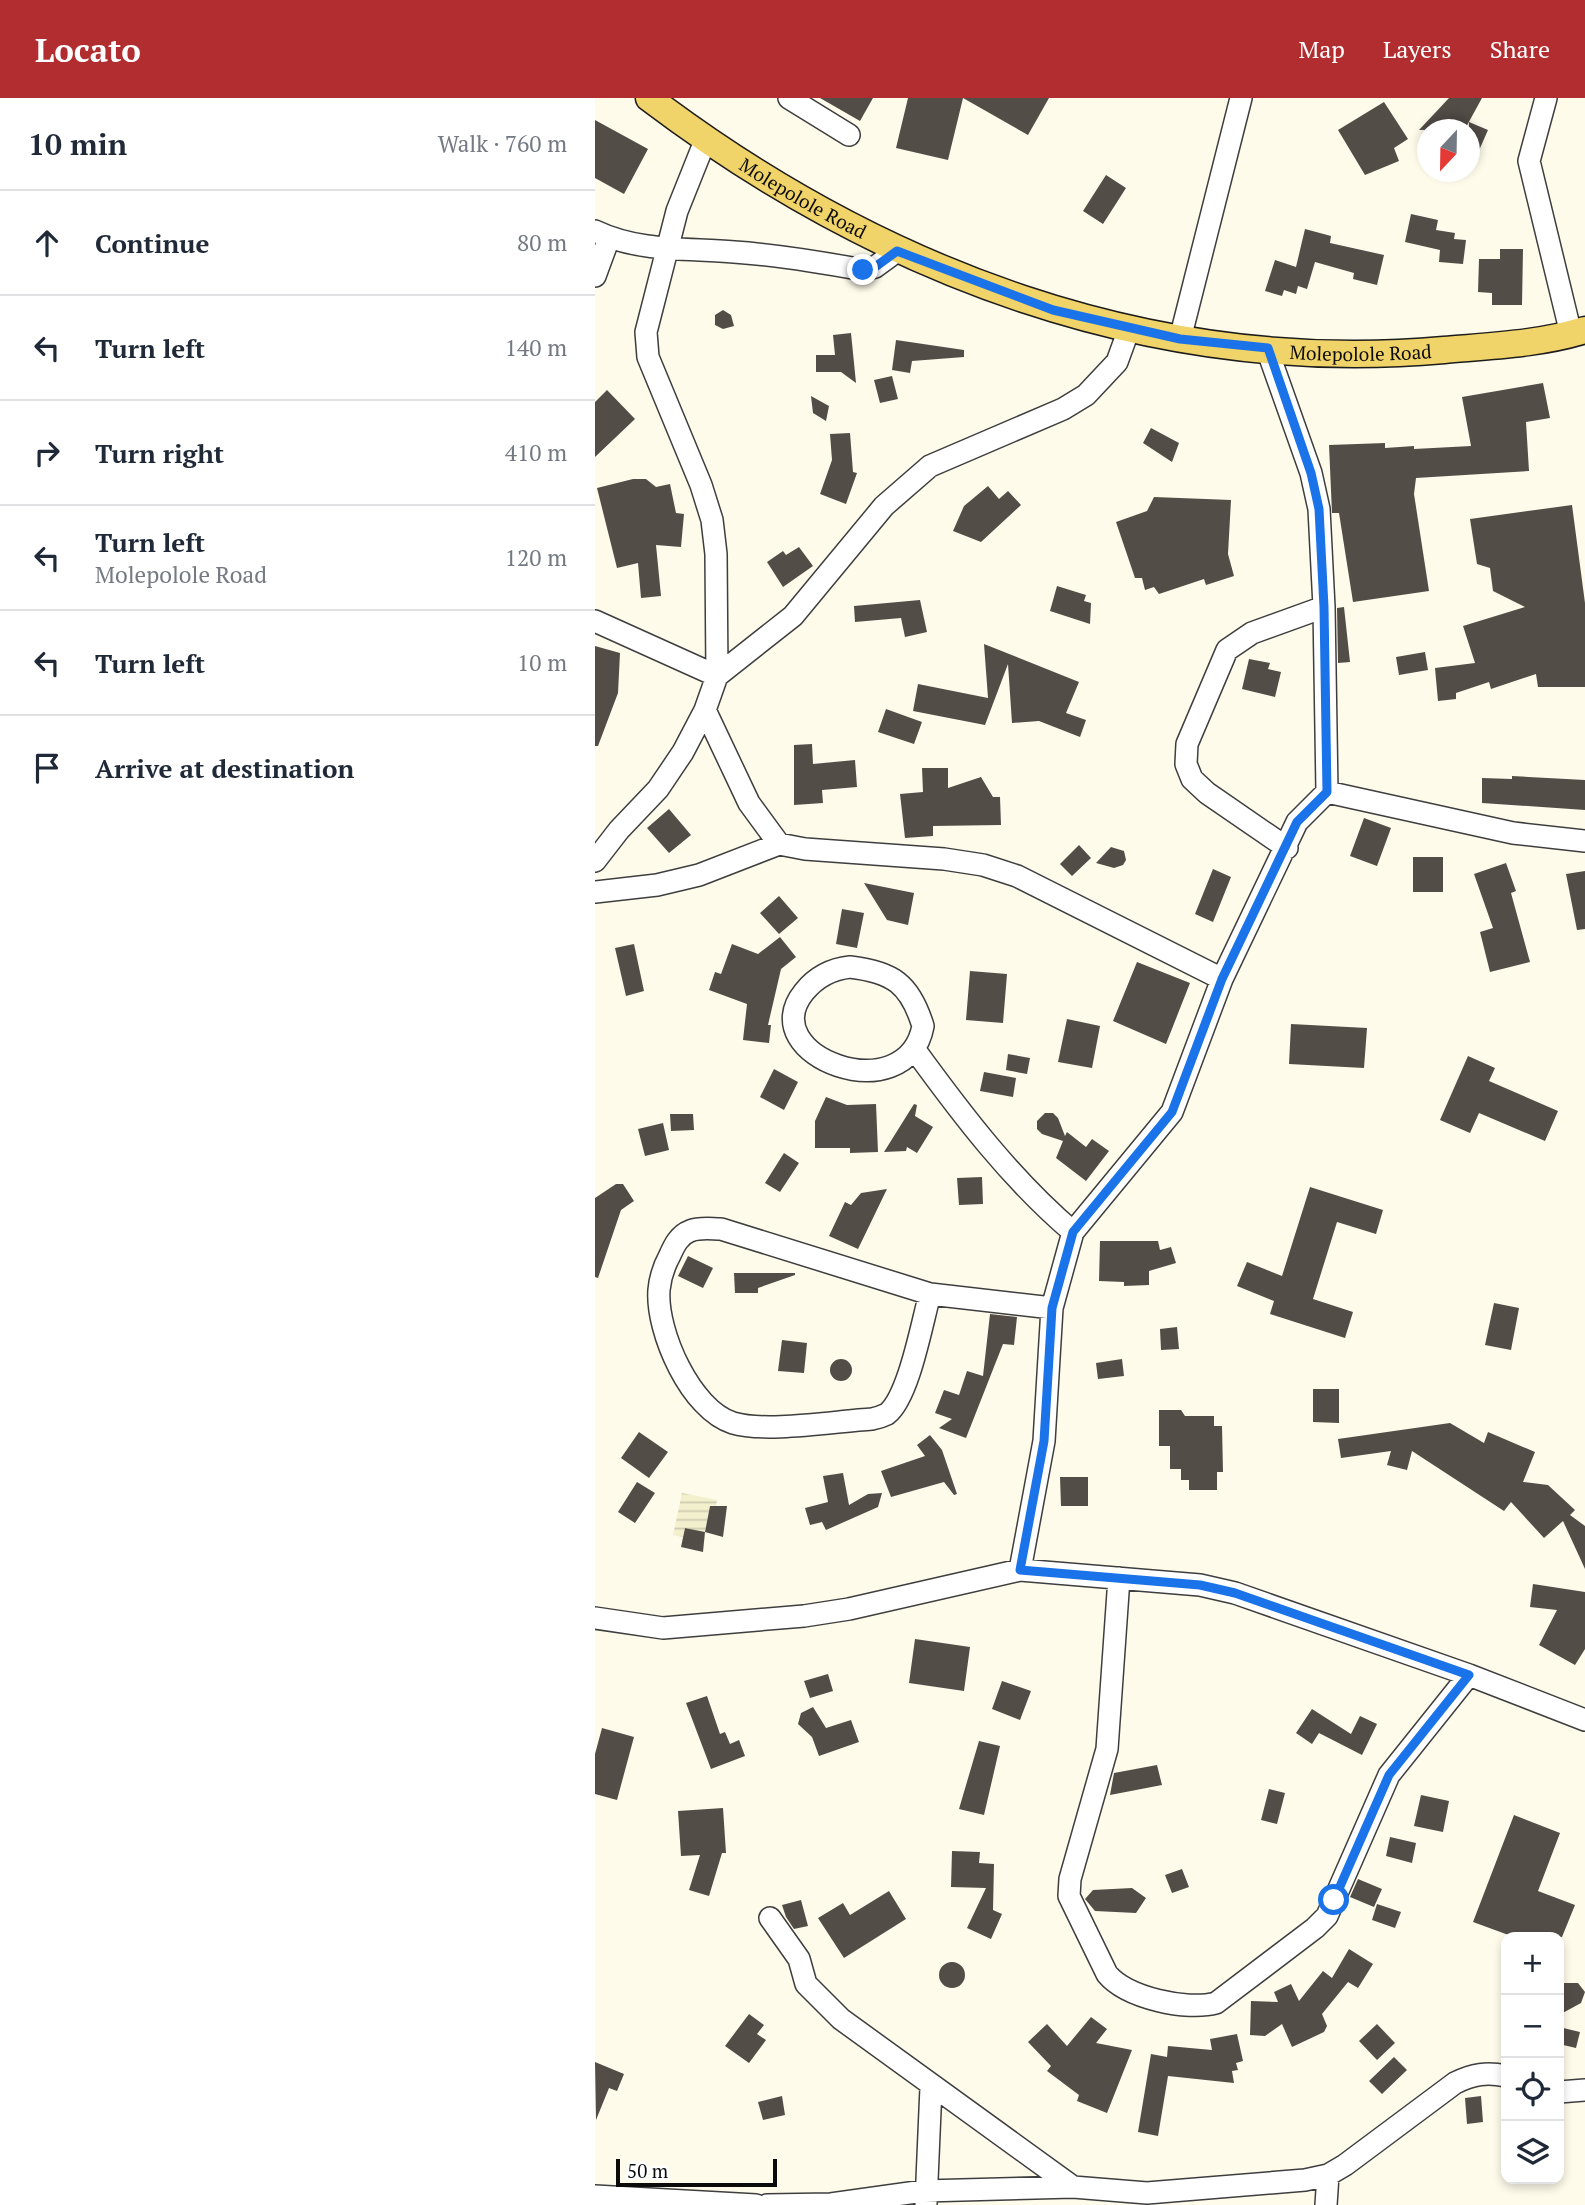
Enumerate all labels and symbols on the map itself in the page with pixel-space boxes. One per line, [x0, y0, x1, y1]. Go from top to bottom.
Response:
north arrow [1417, 119, 1480, 182]
street label: Molepolole Road [735, 152, 871, 244]
route end [847, 254, 878, 285]
street label: Molepolole Road [1289, 338, 1433, 366]
route start [1318, 1884, 1349, 1915]
scale bar [616, 2156, 777, 2188]

